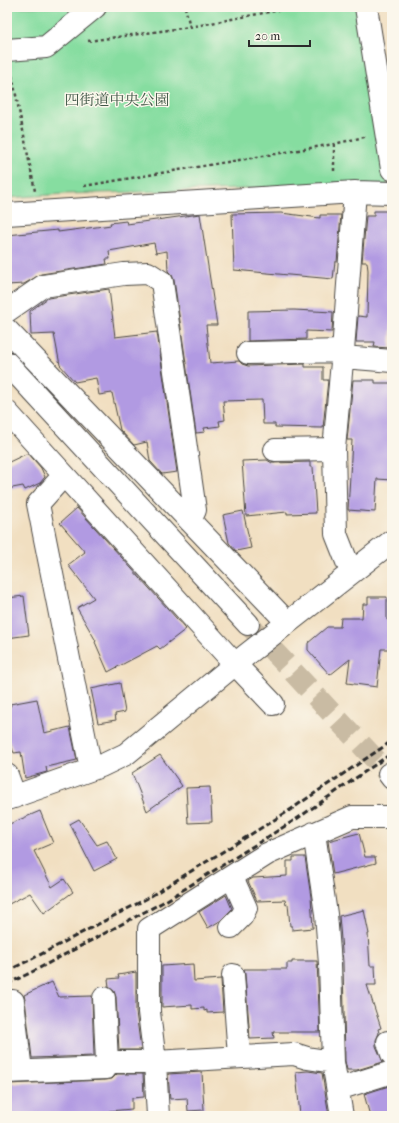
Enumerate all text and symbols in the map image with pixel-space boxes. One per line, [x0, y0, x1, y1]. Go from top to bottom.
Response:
scale bar [249, 22, 310, 48]
text: 20 m [255, 29, 280, 43]
park label: 四街道中央公園 [64, 91, 170, 109]

